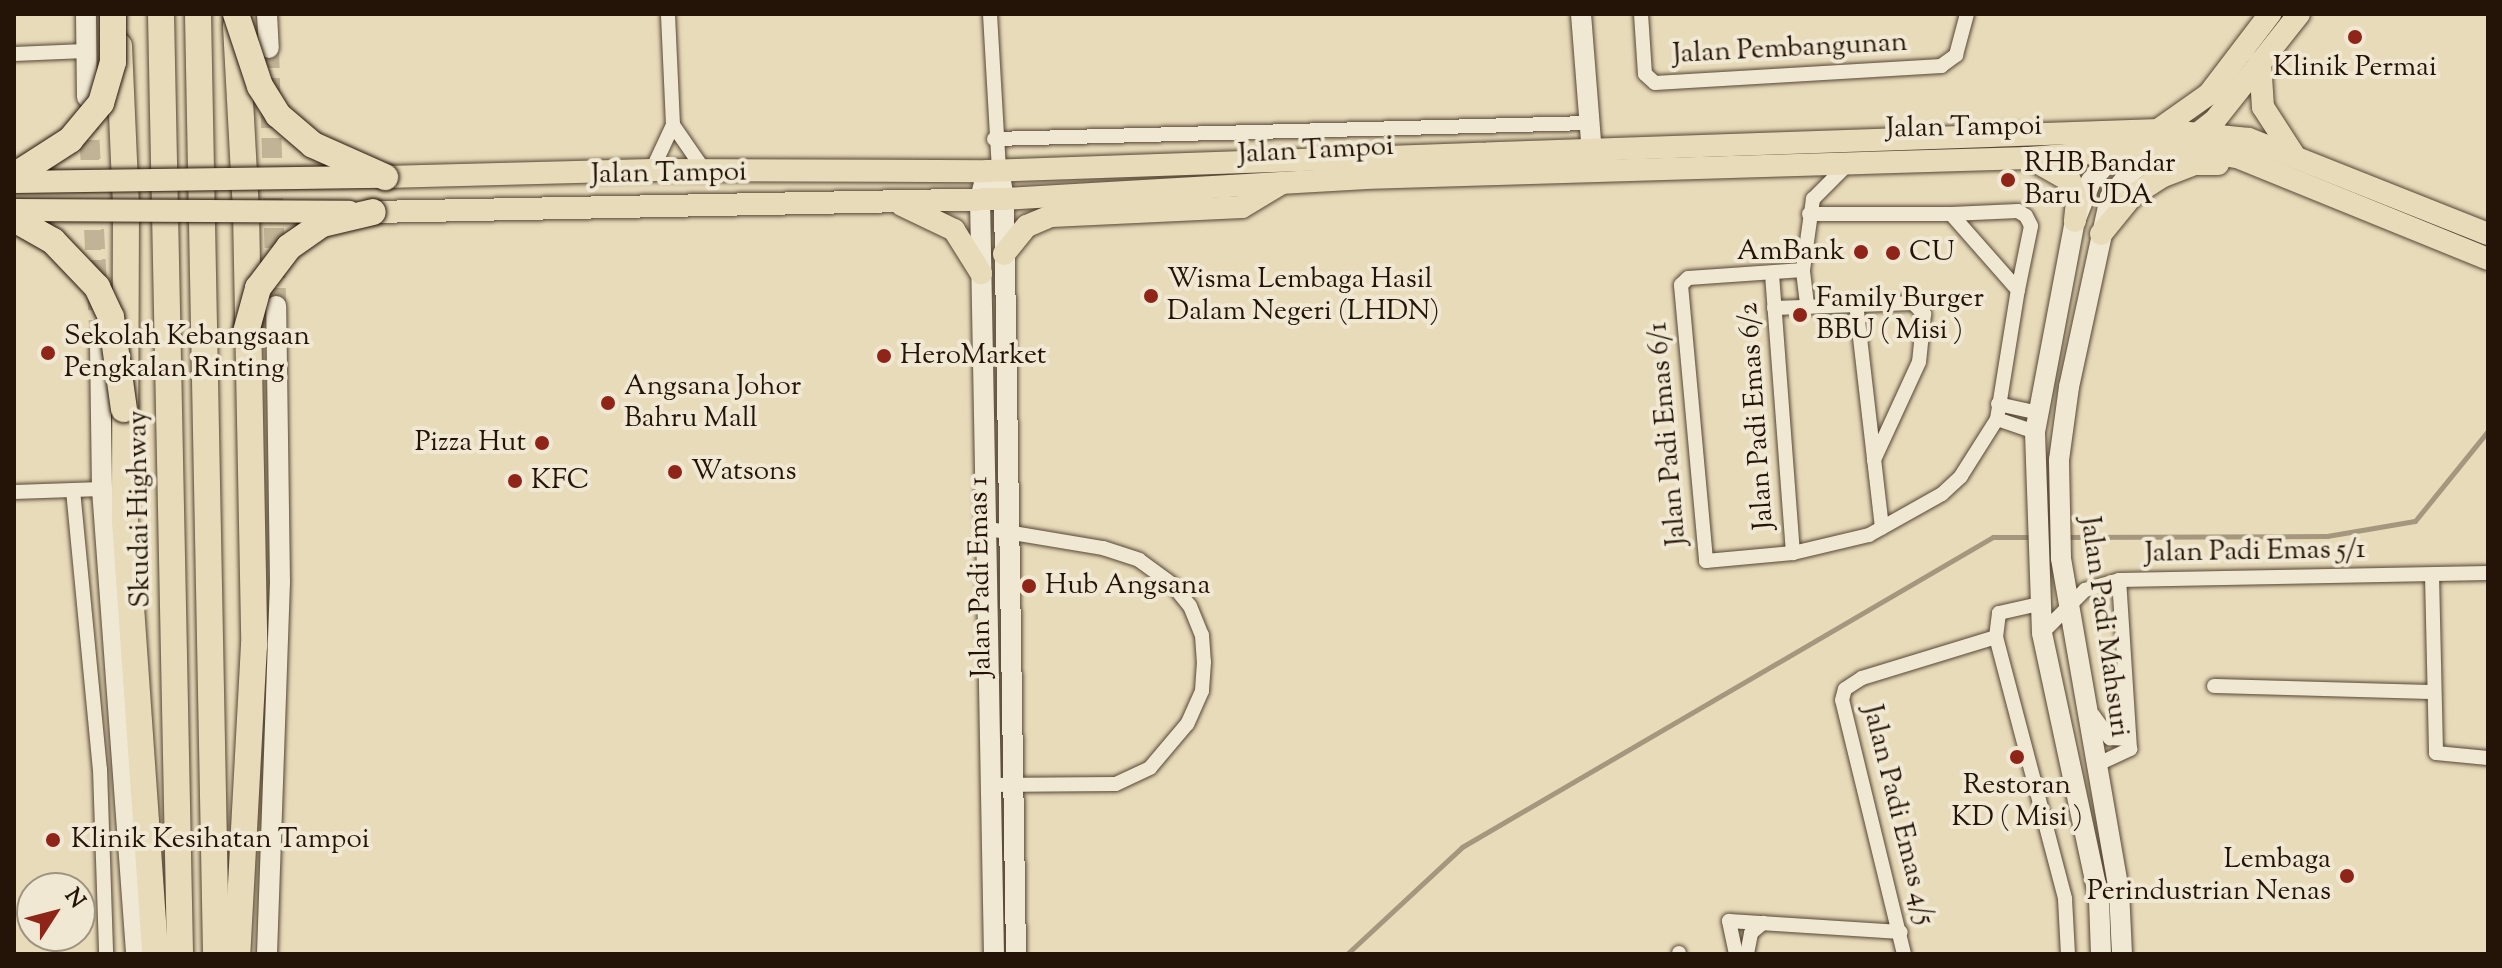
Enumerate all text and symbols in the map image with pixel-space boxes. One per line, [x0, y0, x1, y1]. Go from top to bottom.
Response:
street label: Jalan Pembangunan [1672, 26, 1908, 72]
marker: Klinik Permai [2344, 26, 2366, 48]
place label: Klinik Permai [2273, 51, 2437, 85]
street label: Jalan Tampoi [1886, 110, 2042, 146]
street label: Jalan Tampoi [1237, 130, 1395, 172]
place label: RHB Bandar Baru UDA [2024, 147, 2176, 213]
street label: Jalan Tampoi [591, 156, 747, 192]
marker: RHB Bandar Baru UDA [1999, 171, 2017, 189]
place label: AmBank [1737, 235, 1845, 269]
place label: CU [1909, 236, 1954, 270]
marker: AmBank [1852, 243, 1870, 261]
marker: CU [1884, 244, 1902, 262]
place label: Wisma Lembaga Hasil Dalam Negeri (LHDN) [1167, 263, 1439, 329]
place label: Family Burger BBU ( Misi ) [1816, 282, 1984, 348]
marker: Wisma Lembaga Hasil Dalam Negeri (LHDN) [1142, 287, 1160, 305]
street label: Jalan Padi Emas 6/2 [1732, 301, 1782, 531]
marker: Family Burger BBU ( Misi ) [1791, 306, 1809, 324]
place label: Sekolah Kebangsaan Pengkalan Rinting [64, 320, 310, 386]
street label: Jalan Padi Emas 6/1 [1641, 321, 1695, 547]
place label: HeroMarket [900, 339, 1046, 373]
marker: Sekolah Kebangsaan Pengkalan Rinting [39, 344, 57, 362]
marker: HeroMarket [875, 347, 893, 365]
place label: Angsana Johor Bahru Mall [624, 370, 801, 436]
marker: Angsana Johor Bahru Mall [599, 394, 617, 412]
street label: Skudai Highway [121, 410, 159, 608]
place label: Pizza Hut [415, 426, 526, 460]
marker: Pizza Hut [533, 434, 551, 452]
place label: Watsons [691, 455, 797, 489]
marker: Watsons [666, 463, 684, 481]
place label: KFC [531, 464, 589, 498]
marker: KFC [506, 472, 524, 490]
street label: Jalan Padi Emas 1 [962, 476, 1000, 678]
street label: Jalan Padi Mahsuri [2072, 514, 2136, 740]
street label: Jalan Padi Emas 5/1 [2144, 533, 2366, 571]
place label: Hub Angsana [1045, 569, 1210, 603]
marker: Hub Angsana [1020, 577, 1038, 595]
street label: Jalan Padi Emas 4/5 [1854, 702, 1942, 928]
marker: Restoran KD ( Misi ) [2008, 748, 2026, 766]
place label: Restoran KD ( Misi ) [1951, 769, 2083, 835]
place label: Klinik Kesihatan Tampoi [71, 823, 370, 857]
marker: Klinik Kesihatan Tampoi [42, 829, 64, 851]
place label: Lembaga Perindustrian Nenas [2087, 843, 2331, 909]
marker: Lembaga Perindustrian Nenas [2338, 867, 2356, 885]
north arrow [16, 872, 96, 952]
text: N [56, 883, 92, 916]

